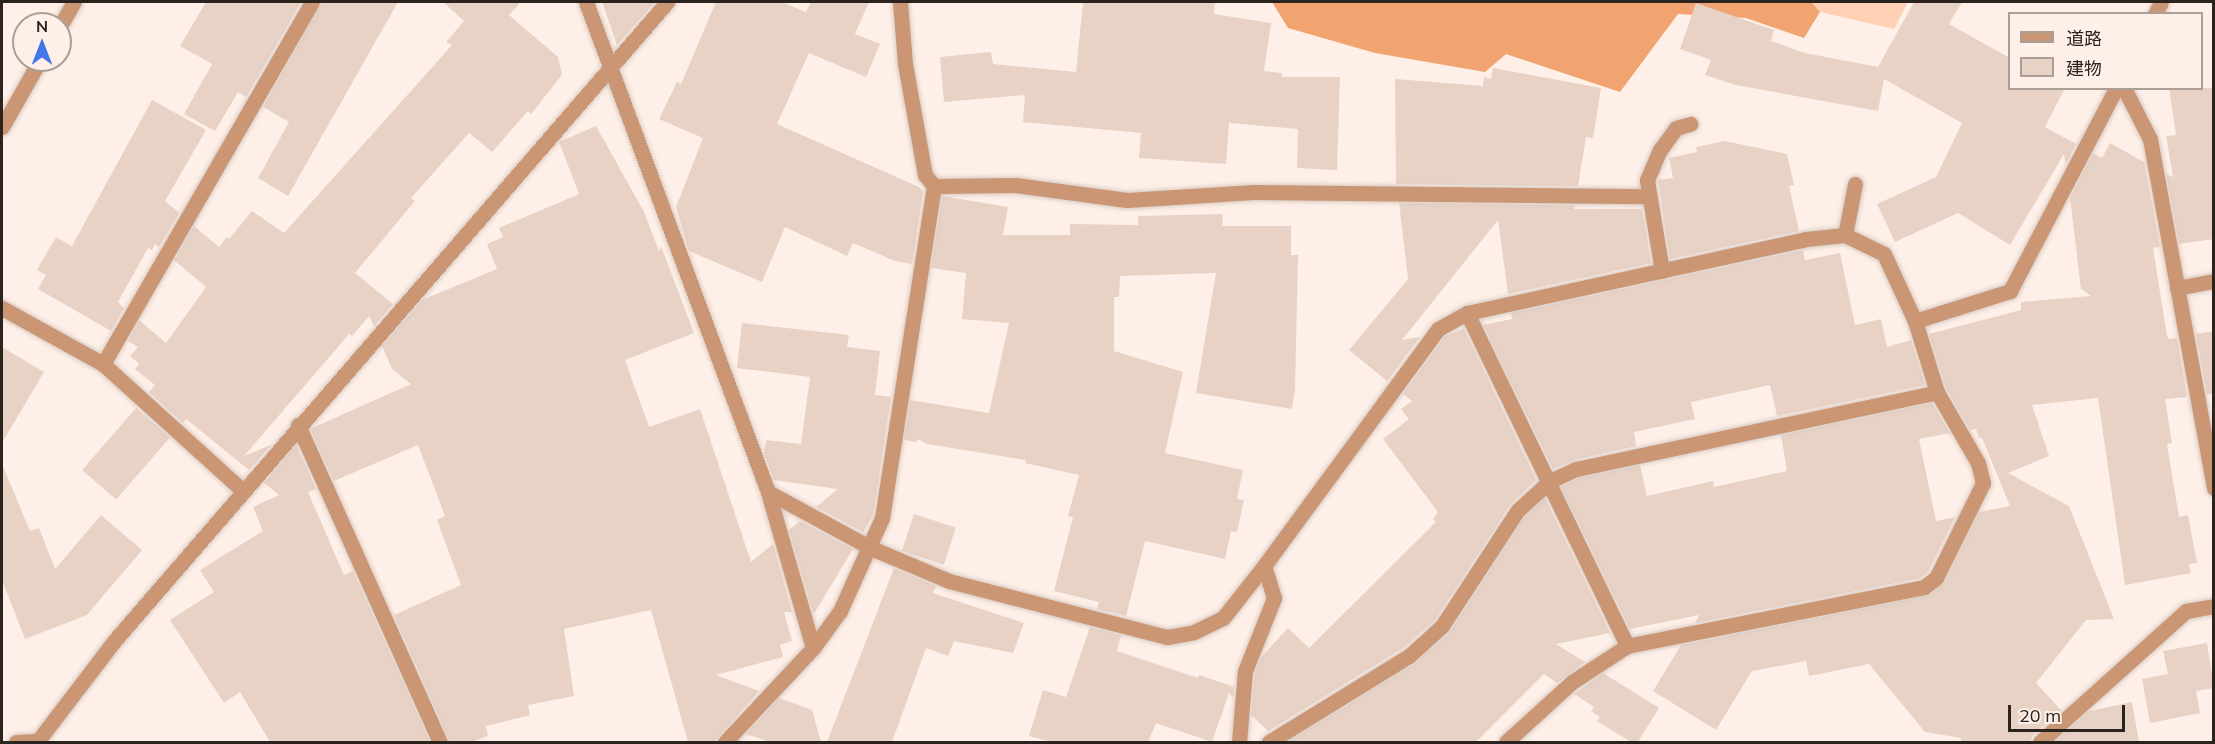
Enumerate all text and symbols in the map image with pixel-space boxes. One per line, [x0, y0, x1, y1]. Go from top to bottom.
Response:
north arrow [12, 12, 72, 72]
legend [2008, 12, 2203, 90]
text: N [36, 16, 48, 36]
text: 道路 [2066, 27, 2102, 50]
text: 建物 [2066, 57, 2102, 80]
scale bar [2011, 693, 2128, 731]
text: 20 m [2019, 704, 2061, 727]

